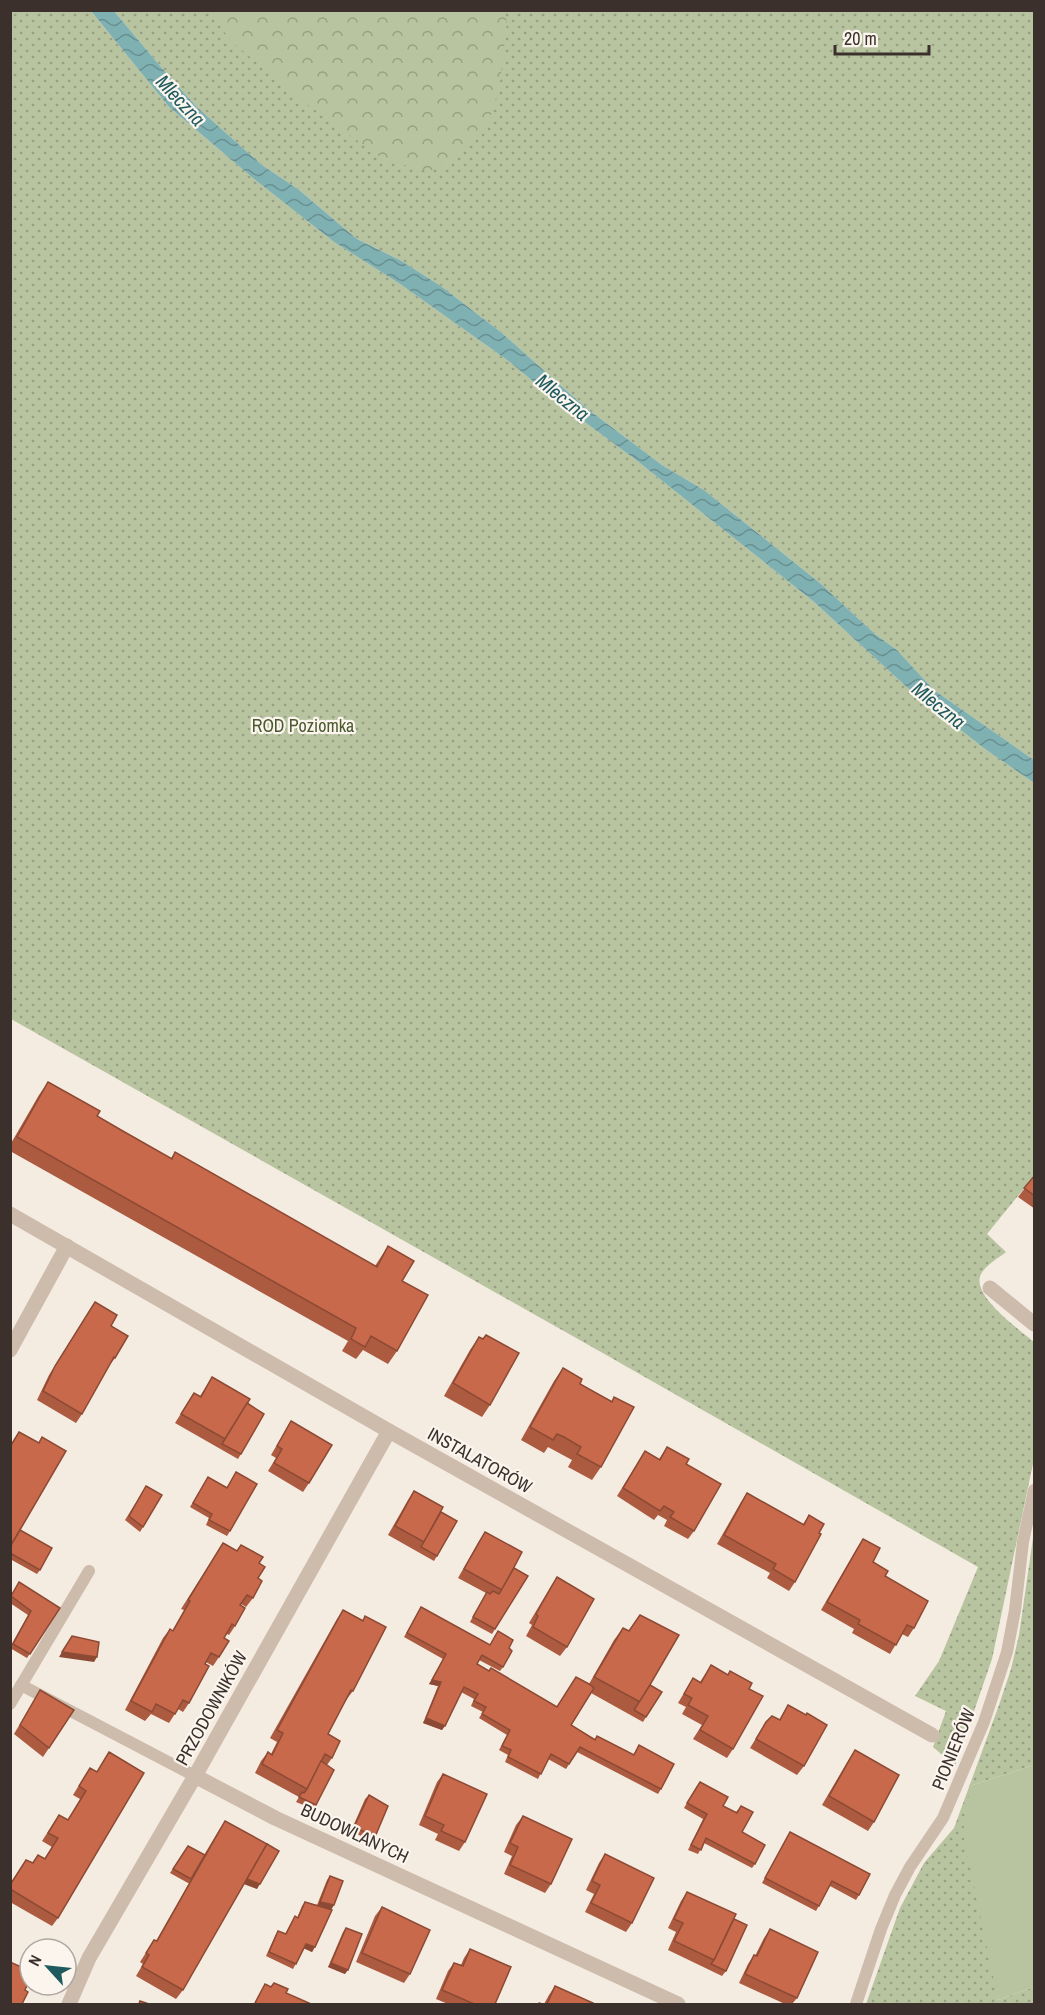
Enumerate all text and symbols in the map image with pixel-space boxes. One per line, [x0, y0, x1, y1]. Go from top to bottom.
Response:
scale bar [835, 18, 930, 56]
text: 20 m [844, 26, 877, 51]
water label: Mleczna [150, 68, 212, 132]
water label: Mleczna [531, 367, 595, 427]
water label: Mleczna [907, 675, 971, 735]
park label: ROD Poziomka [252, 713, 354, 738]
street label: INSTALATORÓW [423, 1421, 537, 1499]
street label: PRZODOWNIKÓW [169, 1646, 253, 1770]
street label: PIONIERÓW [925, 1704, 981, 1794]
street label: BUDOWLANYCH [297, 1797, 413, 1869]
north arrow [18, 1937, 78, 1997]
text: N [23, 1951, 47, 1969]

